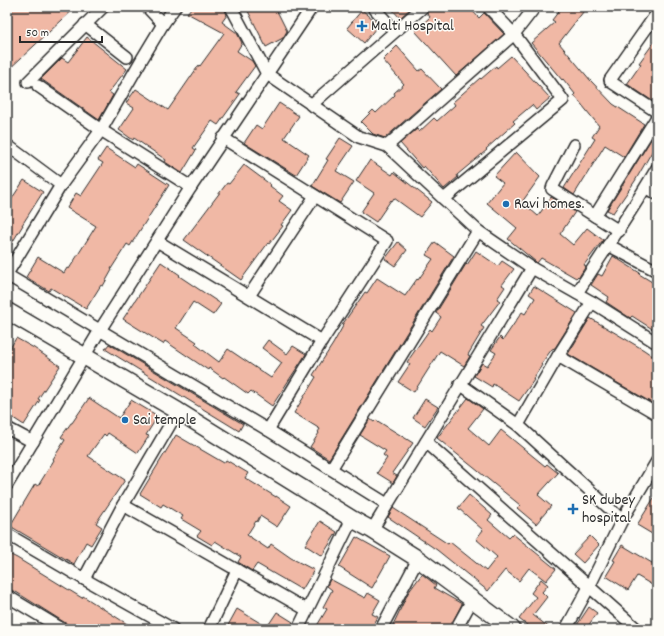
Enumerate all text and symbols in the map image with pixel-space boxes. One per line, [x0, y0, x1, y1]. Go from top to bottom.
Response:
place label: Malti Hospital [371, 15, 454, 38]
scale bar [20, 18, 102, 44]
marker: Malti Hospital [356, 20, 368, 32]
text: 50 m [26, 25, 49, 42]
place label: Ravi homes. [514, 193, 584, 216]
marker: Ravi homes. [501, 199, 511, 209]
place label: Sai temple [133, 409, 196, 432]
marker: Sai temple [120, 415, 130, 425]
place label: SK dubey hospital [582, 489, 635, 530]
marker: SK dubey hospital [567, 503, 579, 515]

